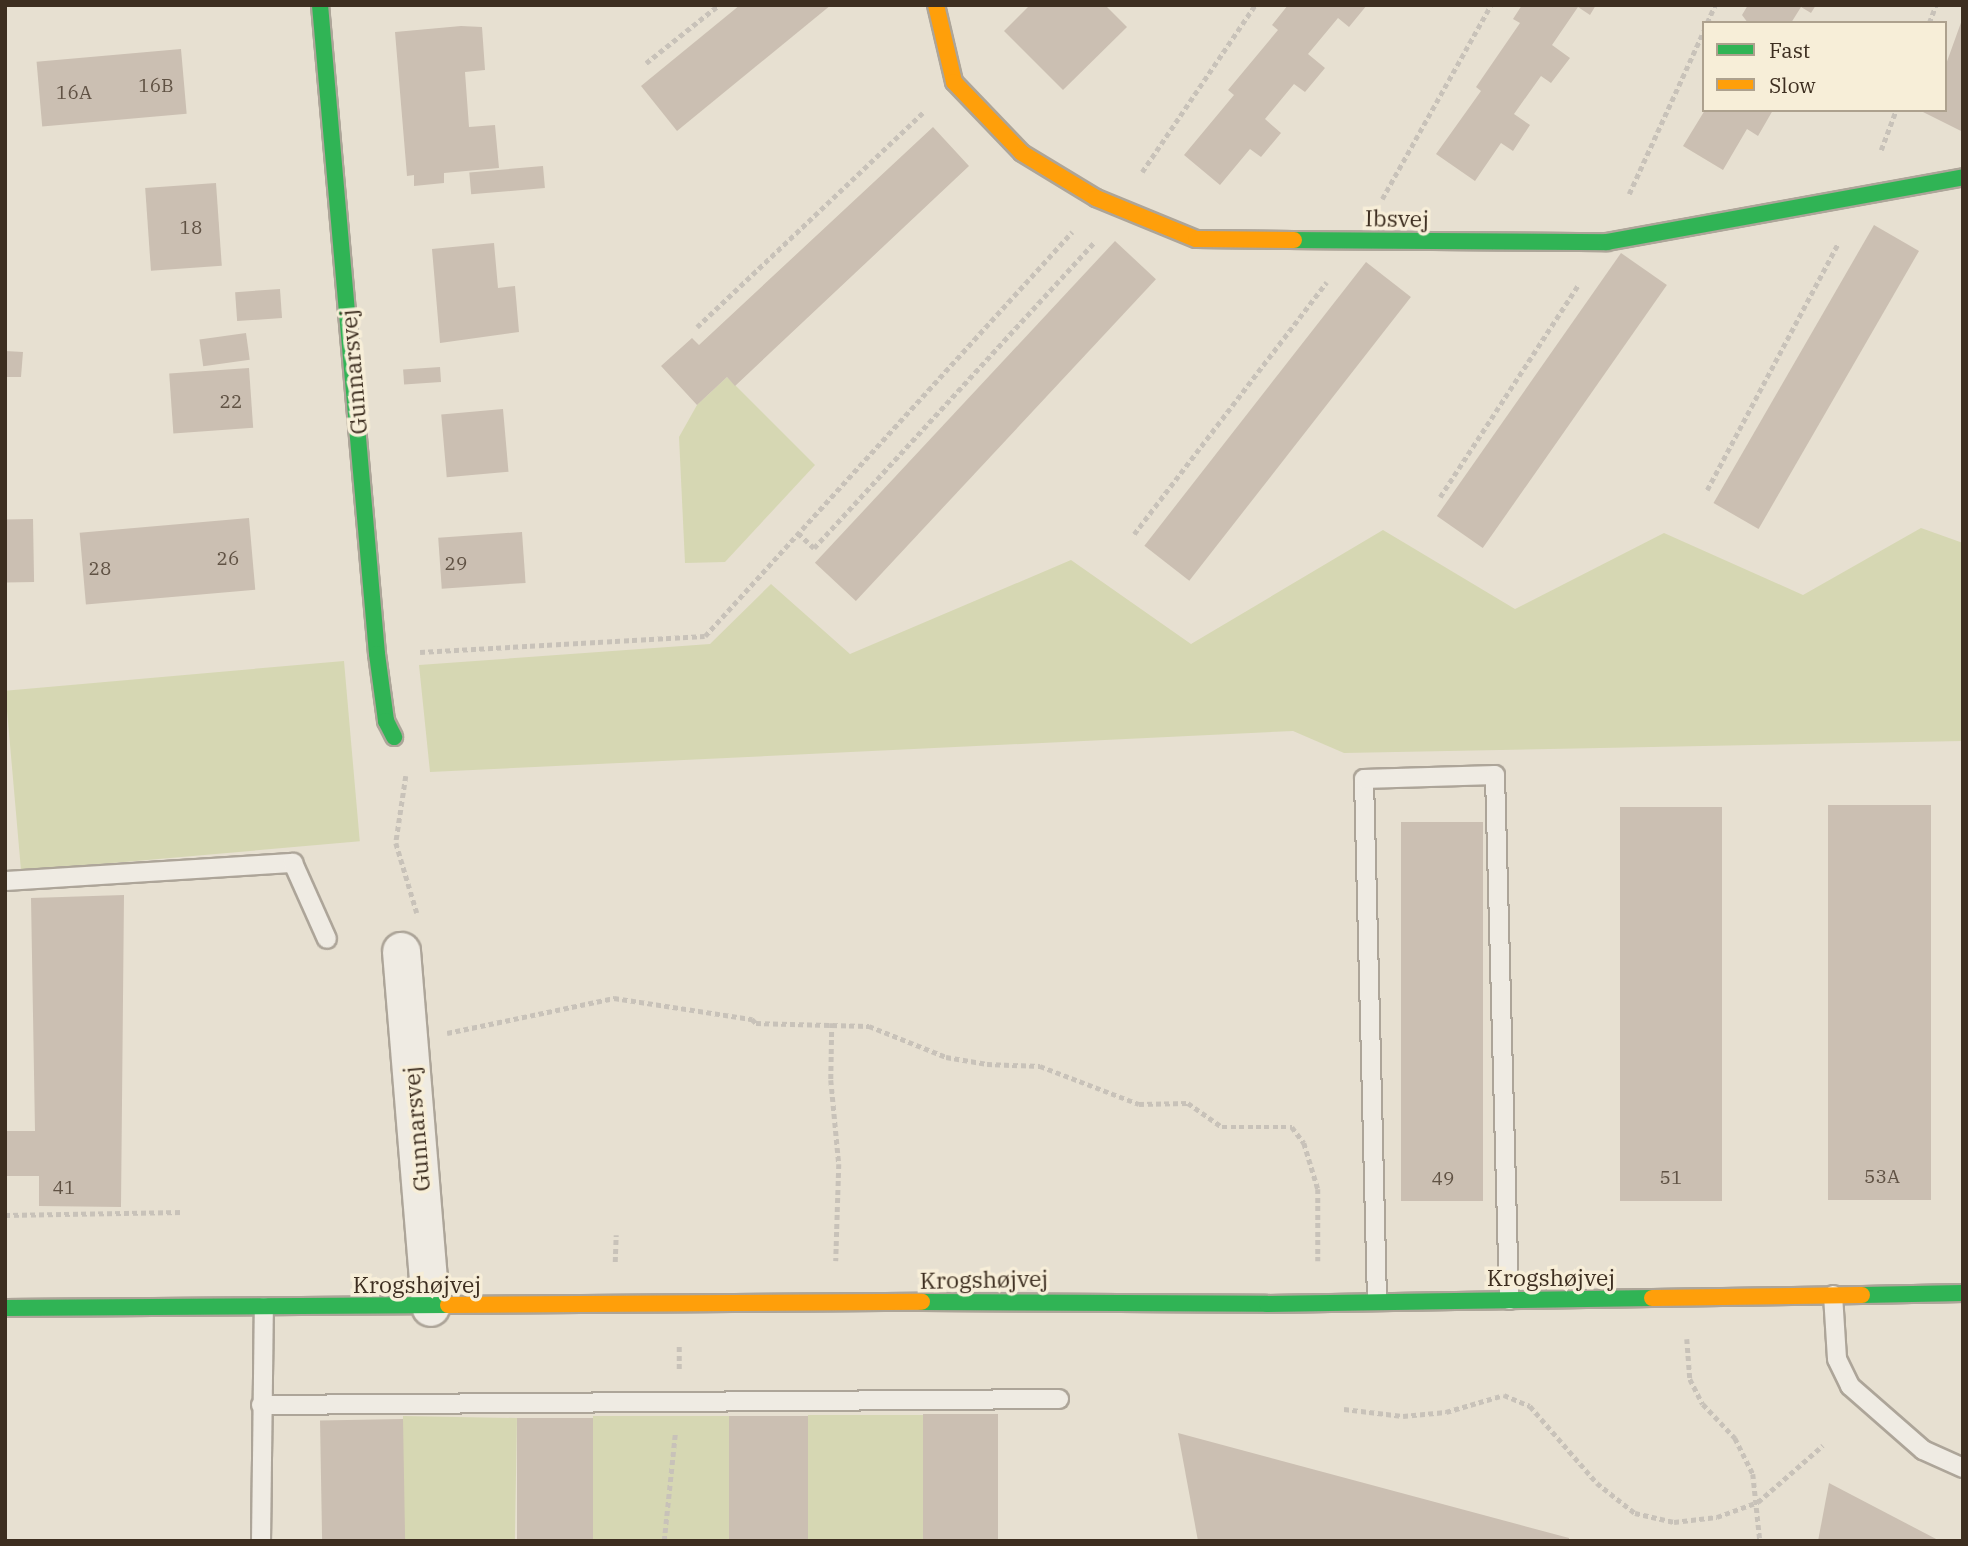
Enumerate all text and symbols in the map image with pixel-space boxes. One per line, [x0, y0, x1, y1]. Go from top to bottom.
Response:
legend [1702, 21, 1947, 112]
text: Fast [1769, 36, 1810, 64]
text: Slow [1769, 71, 1816, 99]
house number: 16B [138, 75, 174, 97]
house number: 16A [56, 82, 92, 104]
street label: Ibsvej [1365, 204, 1429, 232]
house number: 18 [180, 217, 202, 239]
street label: Gunnarsvej [334, 308, 372, 436]
house number: 22 [220, 391, 242, 413]
house number: 26 [217, 548, 239, 570]
house number: 29 [445, 553, 467, 575]
house number: 28 [89, 558, 111, 580]
street label: Gunnarsvej [397, 1065, 435, 1193]
house number: 53A [1864, 1166, 1900, 1188]
house number: 51 [1660, 1167, 1682, 1189]
house number: 49 [1432, 1168, 1454, 1190]
house number: 41 [53, 1177, 75, 1199]
street label: Krogshøjvej [1487, 1263, 1615, 1291]
street label: Krogshøjvej [919, 1264, 1049, 1294]
street label: Krogshøjvej [353, 1270, 481, 1298]

